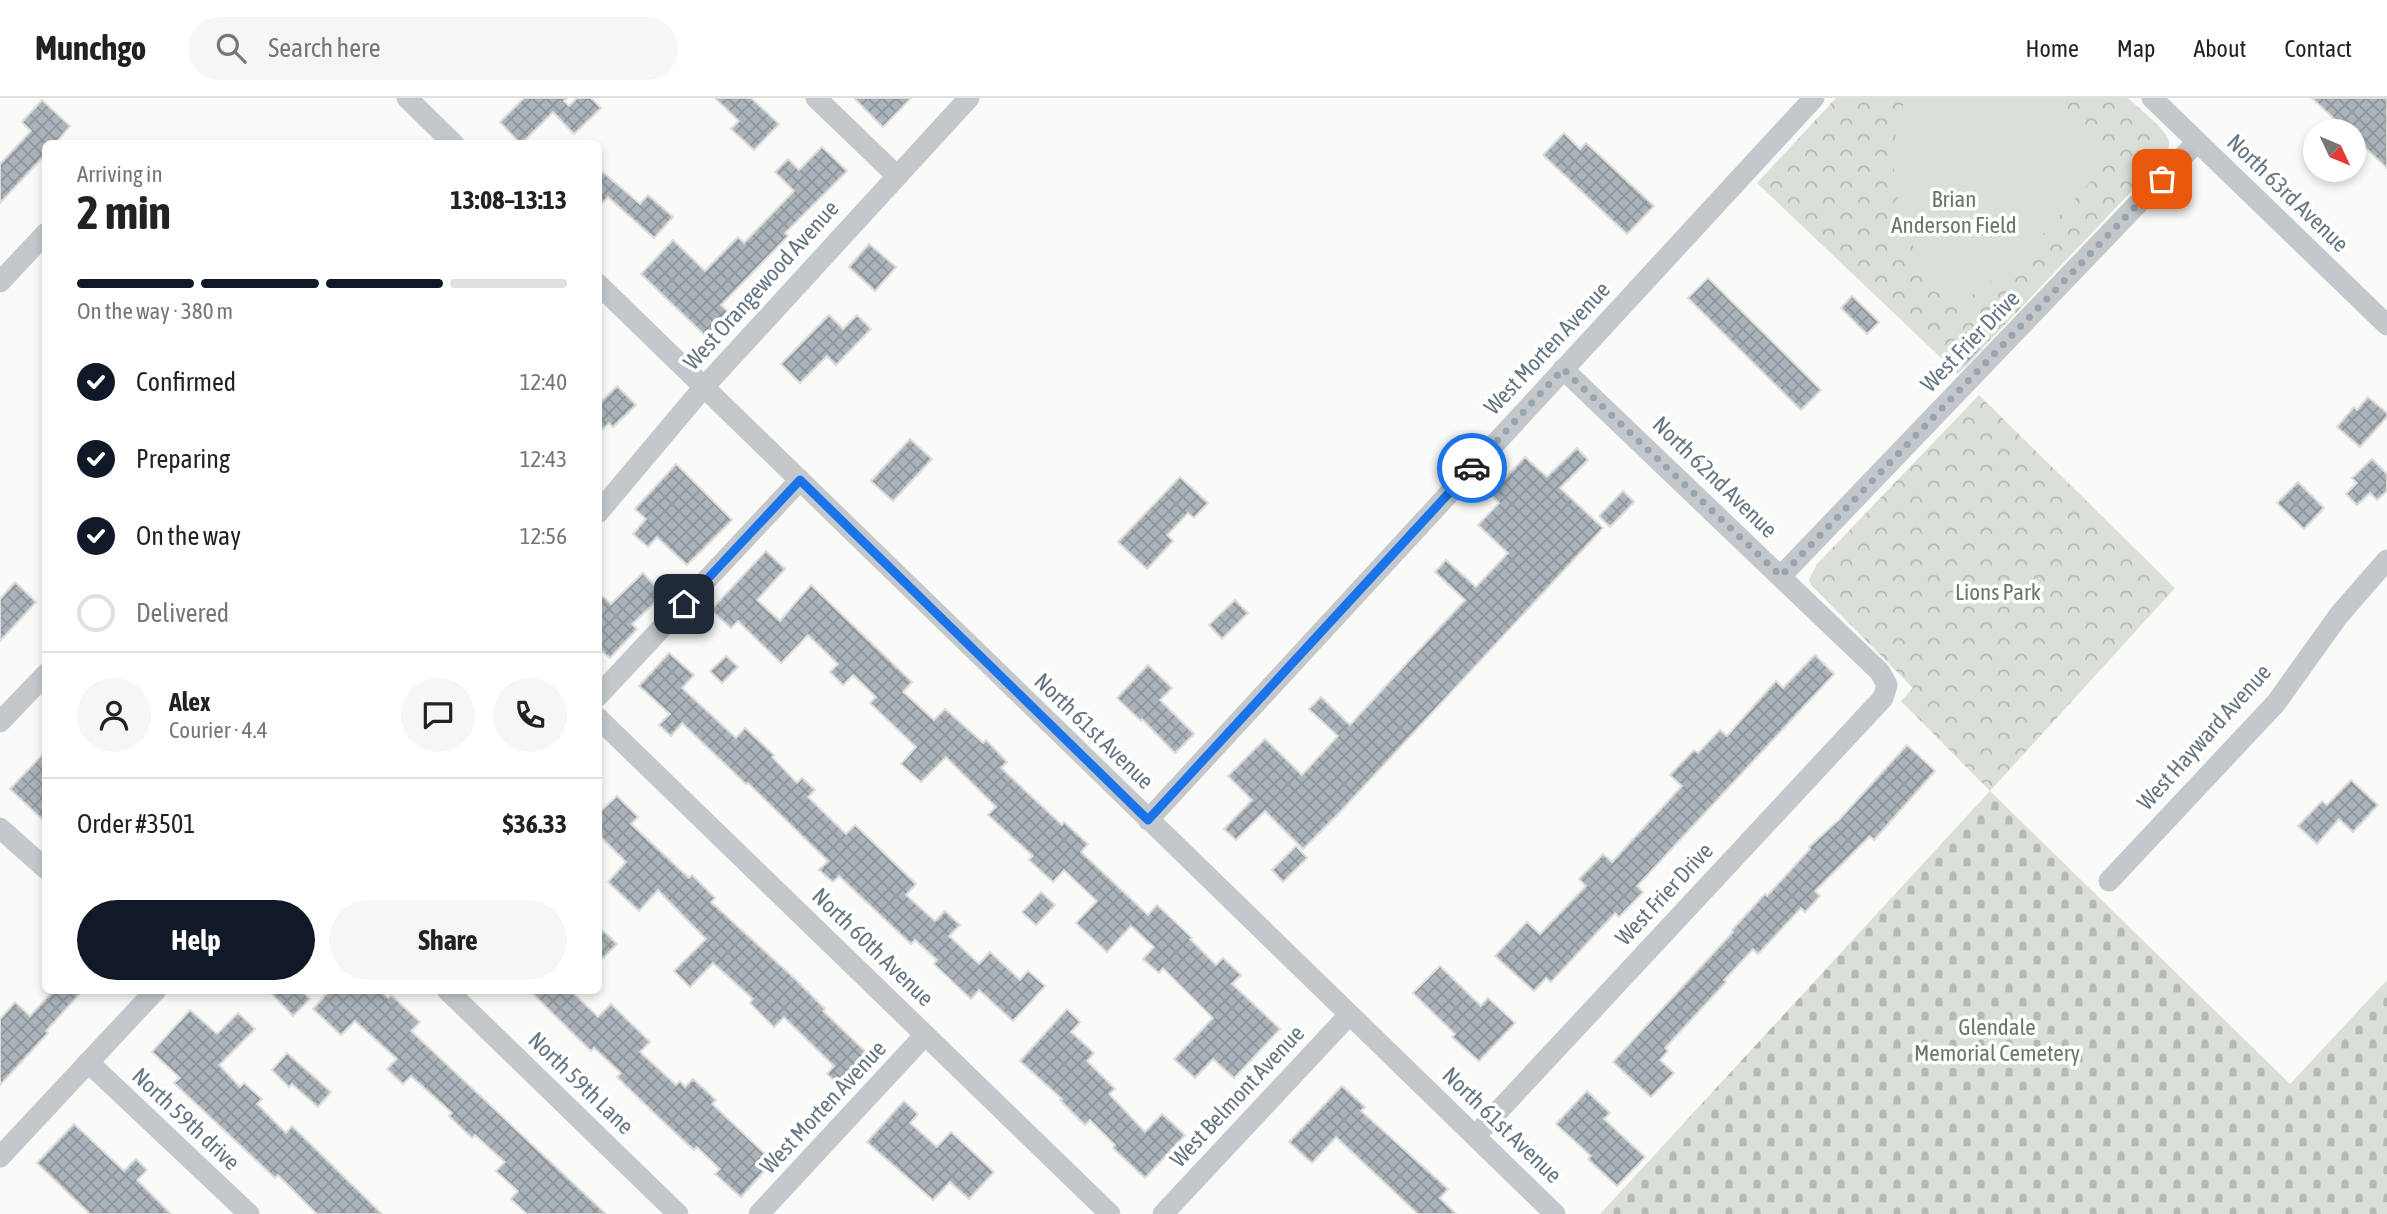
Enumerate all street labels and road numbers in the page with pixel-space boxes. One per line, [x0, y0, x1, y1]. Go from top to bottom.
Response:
street label: North 63rd Avenue [2222, 129, 2354, 257]
street label: West Orangewood Avenue [678, 195, 844, 375]
street label: West Morten Avenue [1479, 276, 1615, 420]
street label: West Frier Drive [1915, 285, 2025, 397]
street label: North 62nd Avenue [1648, 411, 1782, 543]
street label: West Hayward Avenue [2132, 659, 2276, 815]
street label: North 61st Avenue [1029, 668, 1159, 794]
street label: West Frier Drive [1610, 838, 1718, 950]
street label: North 60th Avenue [807, 883, 939, 1011]
street label: West Belmont Avenue [1165, 1020, 1309, 1172]
street label: North 59th Lane [523, 1027, 639, 1139]
street label: West Morten Avenue [755, 1035, 891, 1179]
street label: North 61st Avenue [1437, 1062, 1567, 1188]
street label: North 59th drive [127, 1063, 245, 1175]

